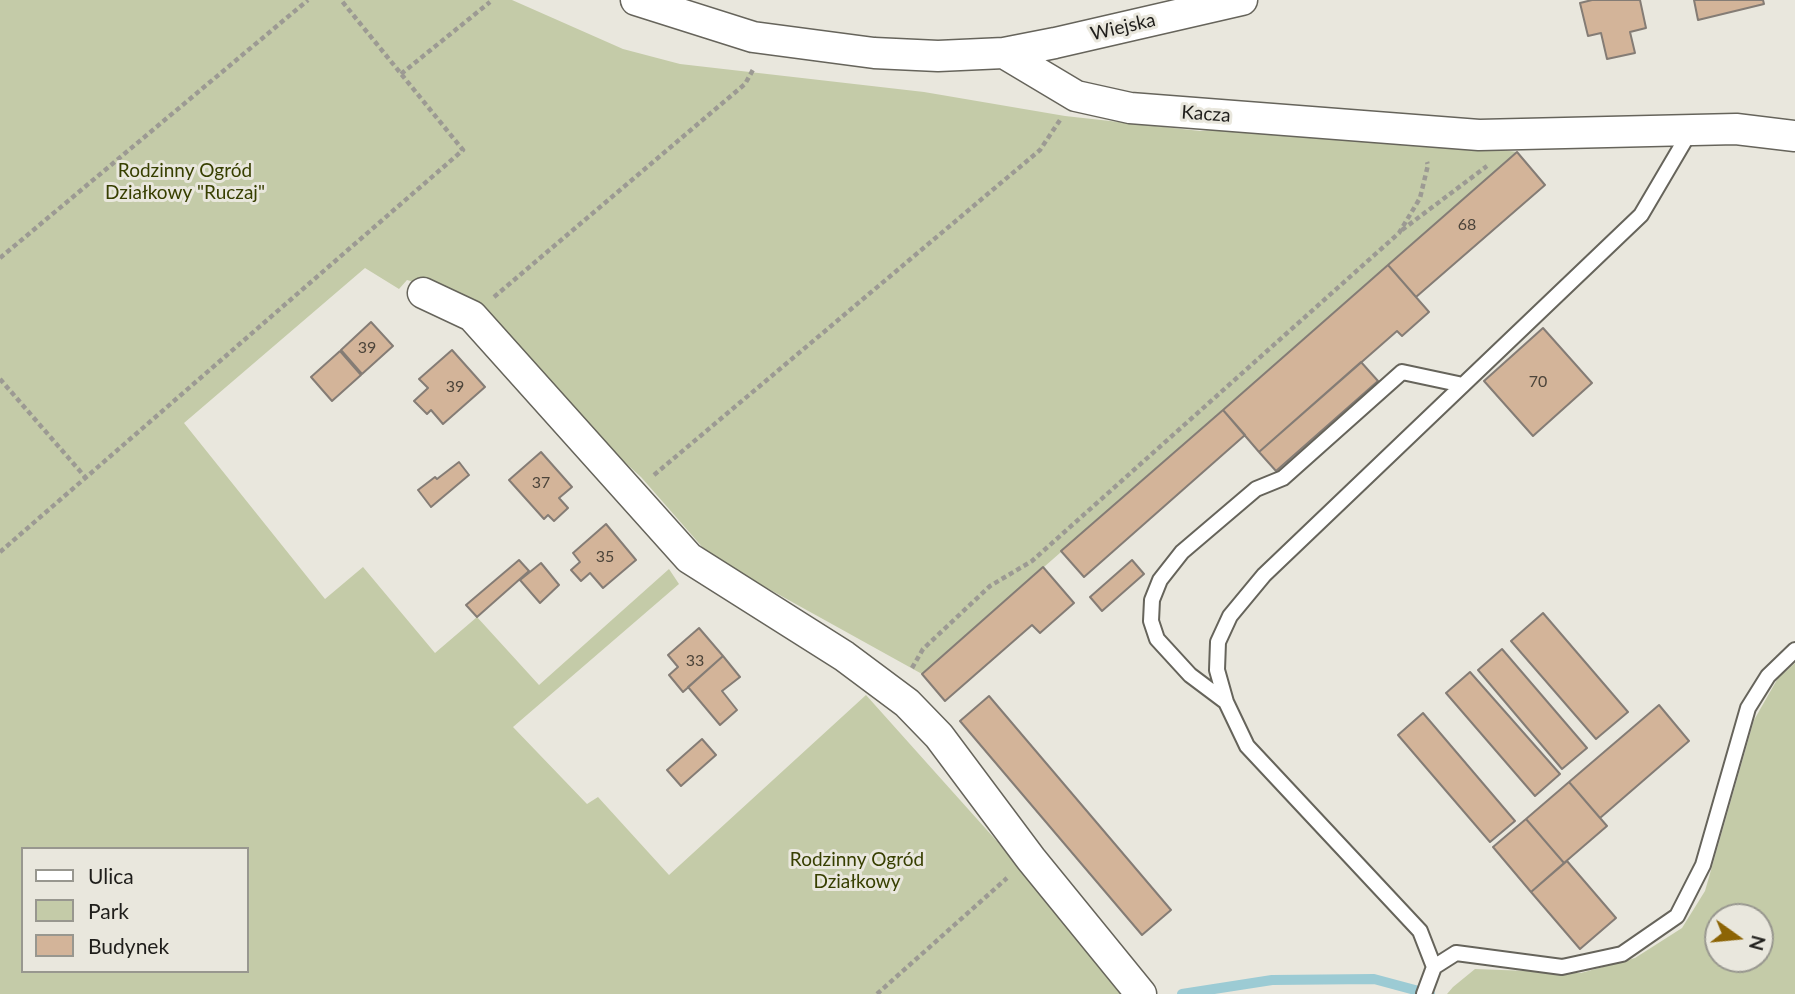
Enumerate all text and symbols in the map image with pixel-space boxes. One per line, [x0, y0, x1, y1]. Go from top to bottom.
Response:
street label: Wiejska [1088, 8, 1158, 46]
street label: Kacza [1181, 101, 1231, 127]
park label: Rodzinny Ogród Działkowy "Ruczaj" [105, 160, 265, 204]
house number: 68 [1458, 215, 1476, 235]
house number: 39 [358, 338, 376, 358]
house number: 70 [1529, 372, 1547, 392]
house number: 39 [446, 377, 464, 397]
house number: 37 [532, 473, 550, 493]
house number: 35 [596, 547, 614, 567]
house number: 33 [686, 651, 704, 671]
legend [21, 847, 248, 973]
park label: Rodzinny Ogród Działkowy [790, 849, 924, 893]
text: Ulica [88, 863, 134, 888]
text: Park [88, 898, 129, 923]
north arrow [1704, 903, 1774, 973]
text: Budynek [88, 933, 169, 958]
text: N [1745, 933, 1771, 953]

